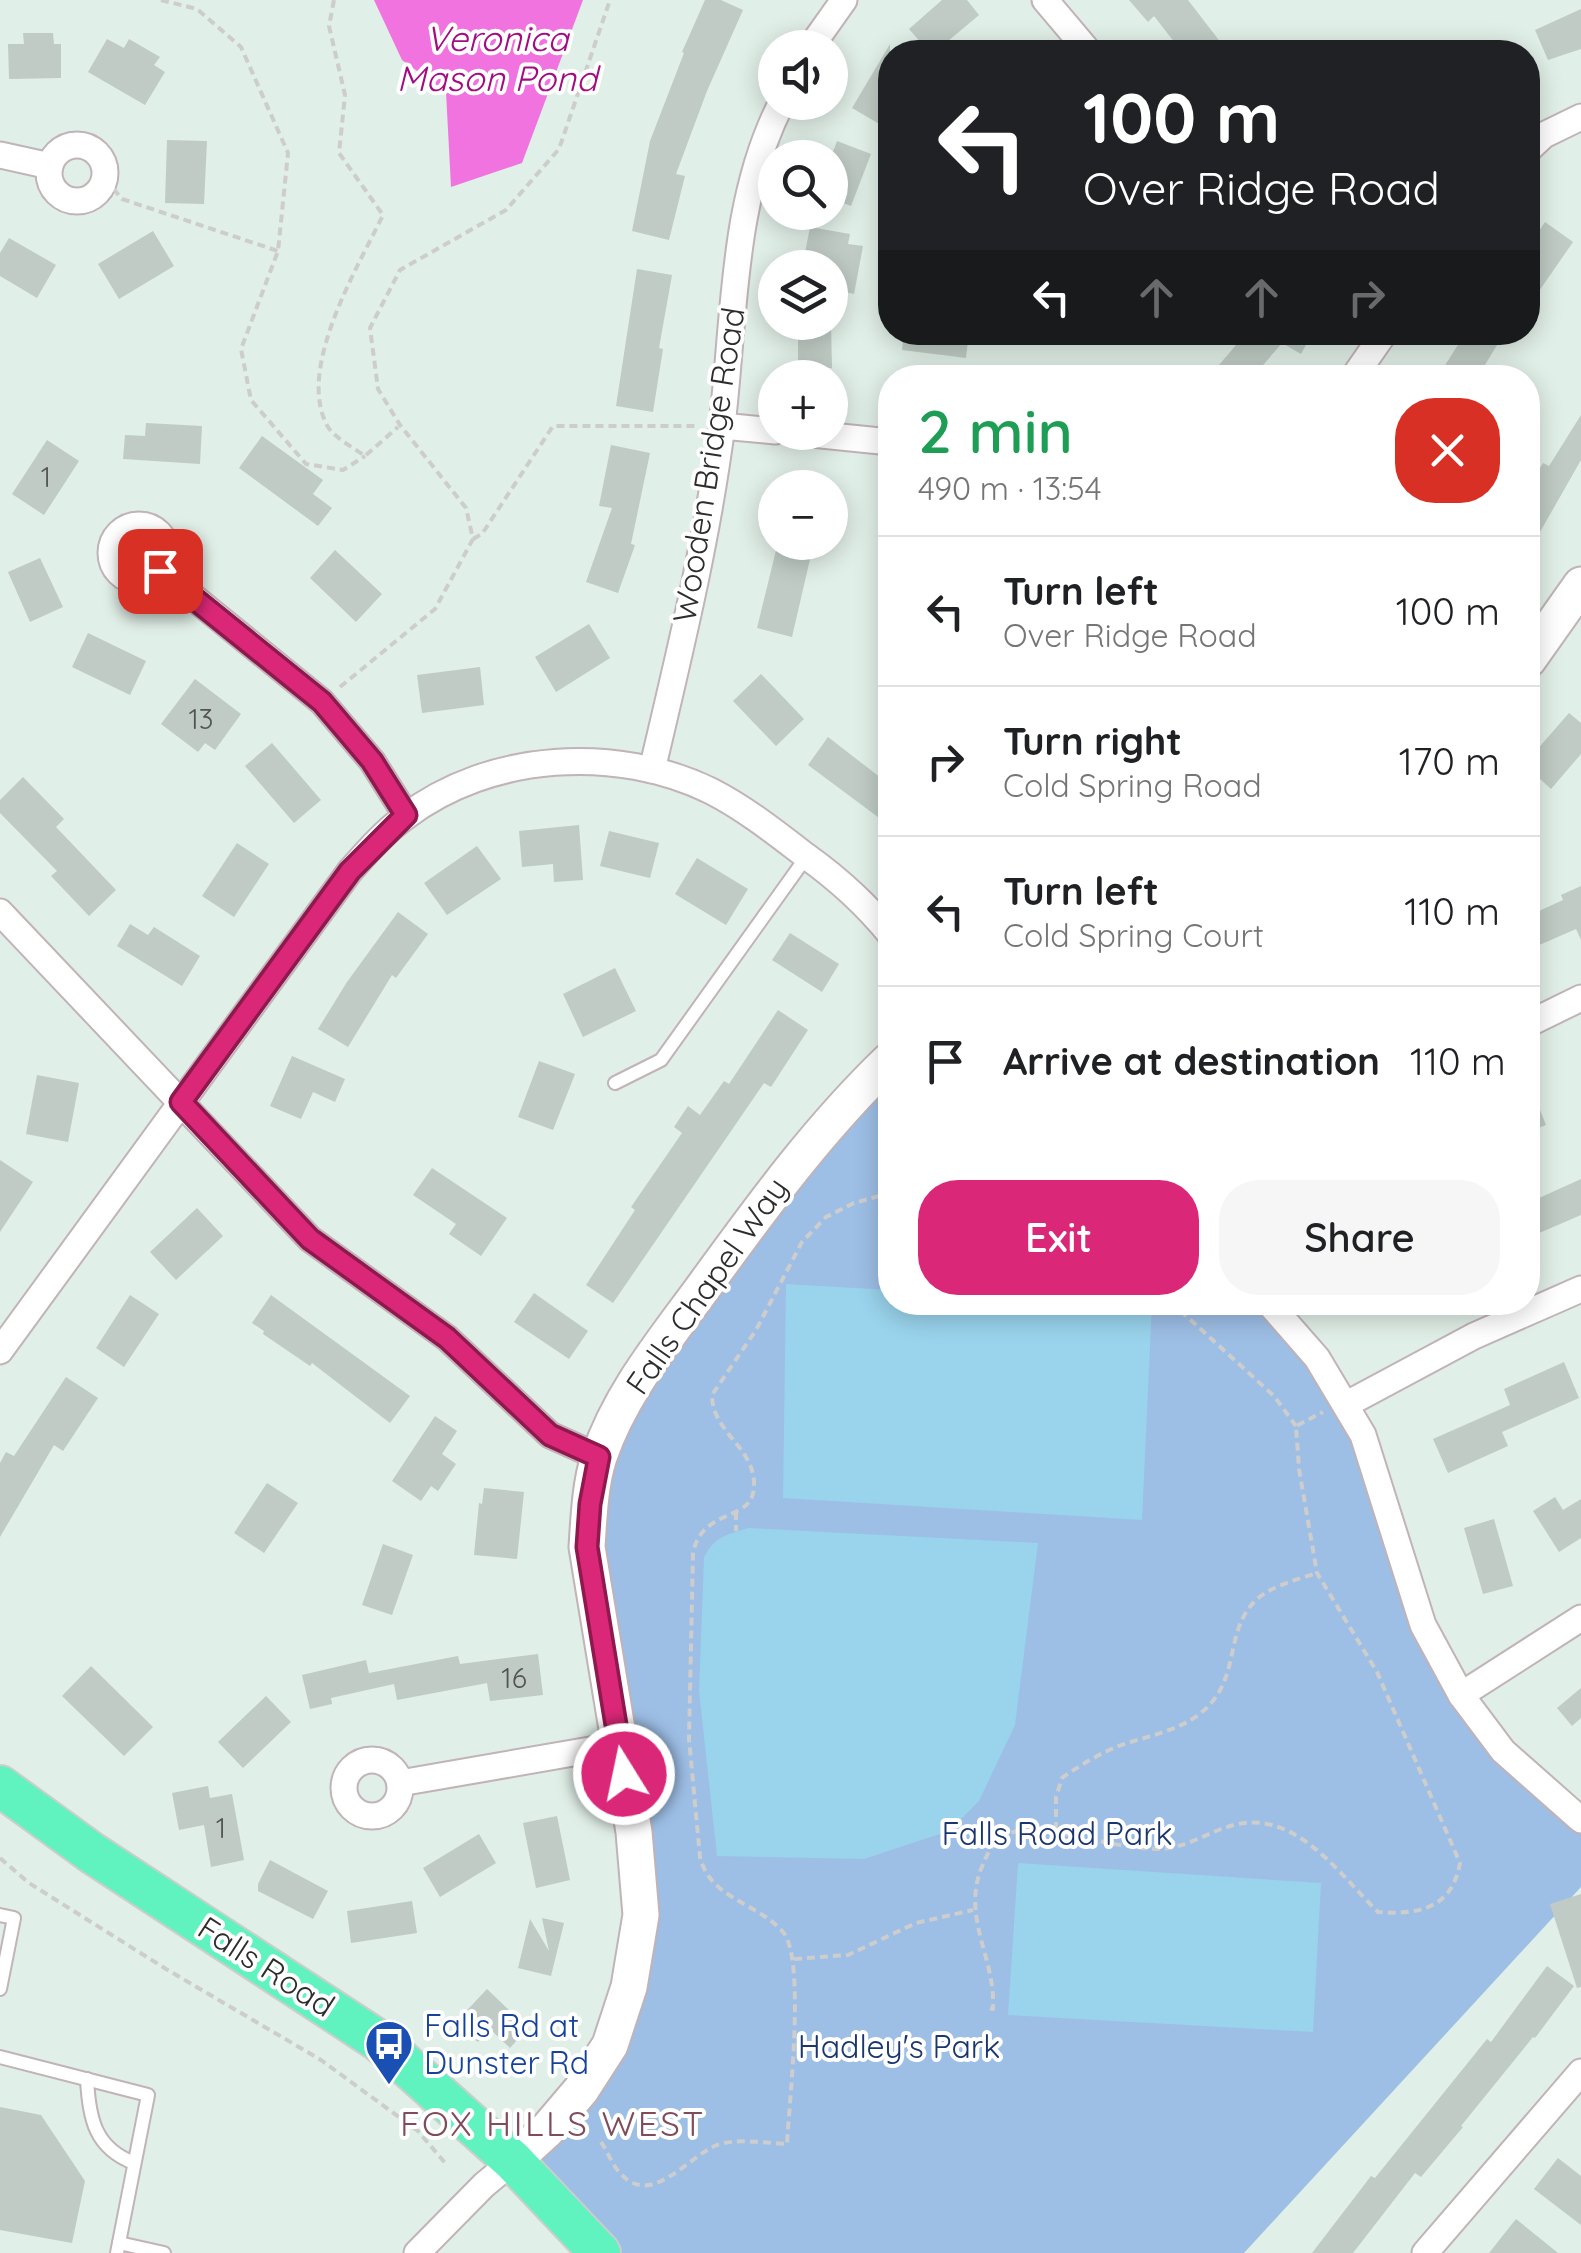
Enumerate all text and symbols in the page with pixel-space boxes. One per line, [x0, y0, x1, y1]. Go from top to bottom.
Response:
water label: Veronica Mason Pond [397, 16, 601, 100]
map controls [758, 30, 848, 560]
button: sound [758, 30, 848, 120]
text: 100 m [1083, 73, 1280, 161]
icon: left [918, 80, 1048, 210]
button: search [758, 140, 848, 230]
text: Over Ridge Road [1083, 160, 1440, 216]
button: layers [758, 250, 848, 340]
icon: left [1024, 270, 1079, 325]
icon: ahead [1129, 270, 1184, 325]
icon: ahead [1234, 270, 1289, 325]
icon: right [1339, 270, 1394, 325]
street label: Wooden Bridge Road [663, 304, 753, 625]
button: + [758, 360, 848, 450]
text: 2 min [918, 393, 1073, 468]
button: close [1395, 398, 1500, 503]
house number: 1 [41, 459, 51, 494]
text: 490 m · 13:54 [918, 468, 1102, 508]
button: − [758, 470, 848, 560]
pin [118, 529, 203, 614]
icon: arrive [133, 544, 188, 599]
text: Turn left [1003, 567, 1159, 615]
icon: left [918, 584, 973, 639]
text: 100 m [1396, 587, 1500, 635]
text: Over Ridge Road [1003, 615, 1257, 655]
house number: 13 [188, 701, 214, 736]
text: Turn right [1003, 717, 1182, 765]
icon: right [918, 734, 973, 789]
text: 170 m [1399, 737, 1500, 785]
text: Cold Spring Road [1003, 765, 1262, 805]
text: Turn left [1003, 867, 1159, 915]
icon: left [918, 884, 973, 939]
text: 110 m [1404, 887, 1500, 935]
text: Cold Spring Court [1003, 915, 1264, 955]
icon: arrive [918, 1034, 973, 1089]
text: Arrive at destination [1003, 1037, 1380, 1085]
text: 110 m [1410, 1037, 1506, 1085]
street label: Falls Chapel Way [617, 1169, 796, 1402]
button: Exit [918, 1180, 1199, 1295]
button: Share [1219, 1180, 1500, 1295]
house number: 16 [501, 1660, 527, 1695]
position arrow [572, 1722, 676, 1826]
house number: 1 [216, 1810, 226, 1845]
park label: Falls Road Park [941, 1813, 1173, 1853]
street label: Falls Road [191, 1907, 342, 2025]
place label: Falls Rd at Dunster Rd [424, 2005, 589, 2082]
bus stop icon: Falls Rd at Dunster Rd [363, 2018, 415, 2086]
park label: Hadley's Park [798, 2026, 1000, 2066]
district label: FOX HILLS WEST [400, 2101, 706, 2145]

